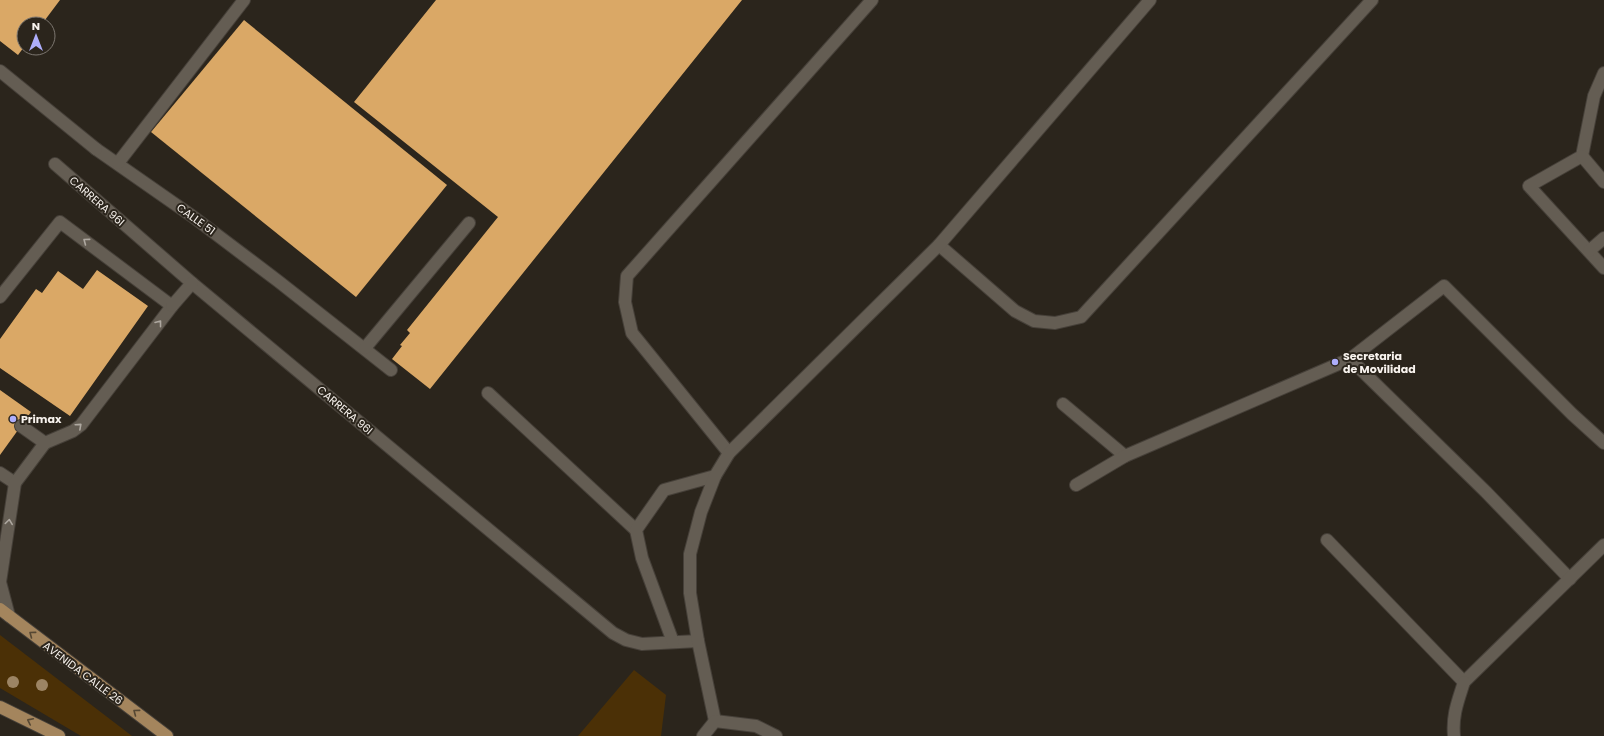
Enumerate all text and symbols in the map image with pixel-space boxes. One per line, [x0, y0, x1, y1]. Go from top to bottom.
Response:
north arrow [16, 16, 56, 56]
text: N [32, 18, 40, 34]
street label: CARRERA 96I [66, 172, 128, 230]
street label: CALLE 51 [173, 199, 219, 239]
one-way arrow [83, 239, 90, 246]
one-way arrow [154, 321, 161, 328]
place label: Secretaria de Movilidad [1343, 348, 1416, 377]
marker: Secretaria de Movilidad [1330, 357, 1340, 367]
street label: CARRERA 96I [314, 382, 376, 438]
place label: Primax [21, 411, 62, 427]
marker: Primax [8, 414, 18, 424]
one-way arrow [74, 423, 82, 430]
one-way arrow [4, 519, 13, 525]
one-way arrow [30, 632, 37, 639]
street label: AVENIDA CALLE 26 [40, 638, 126, 708]
one-way arrow [133, 710, 140, 717]
one-way arrow [26, 719, 34, 726]

